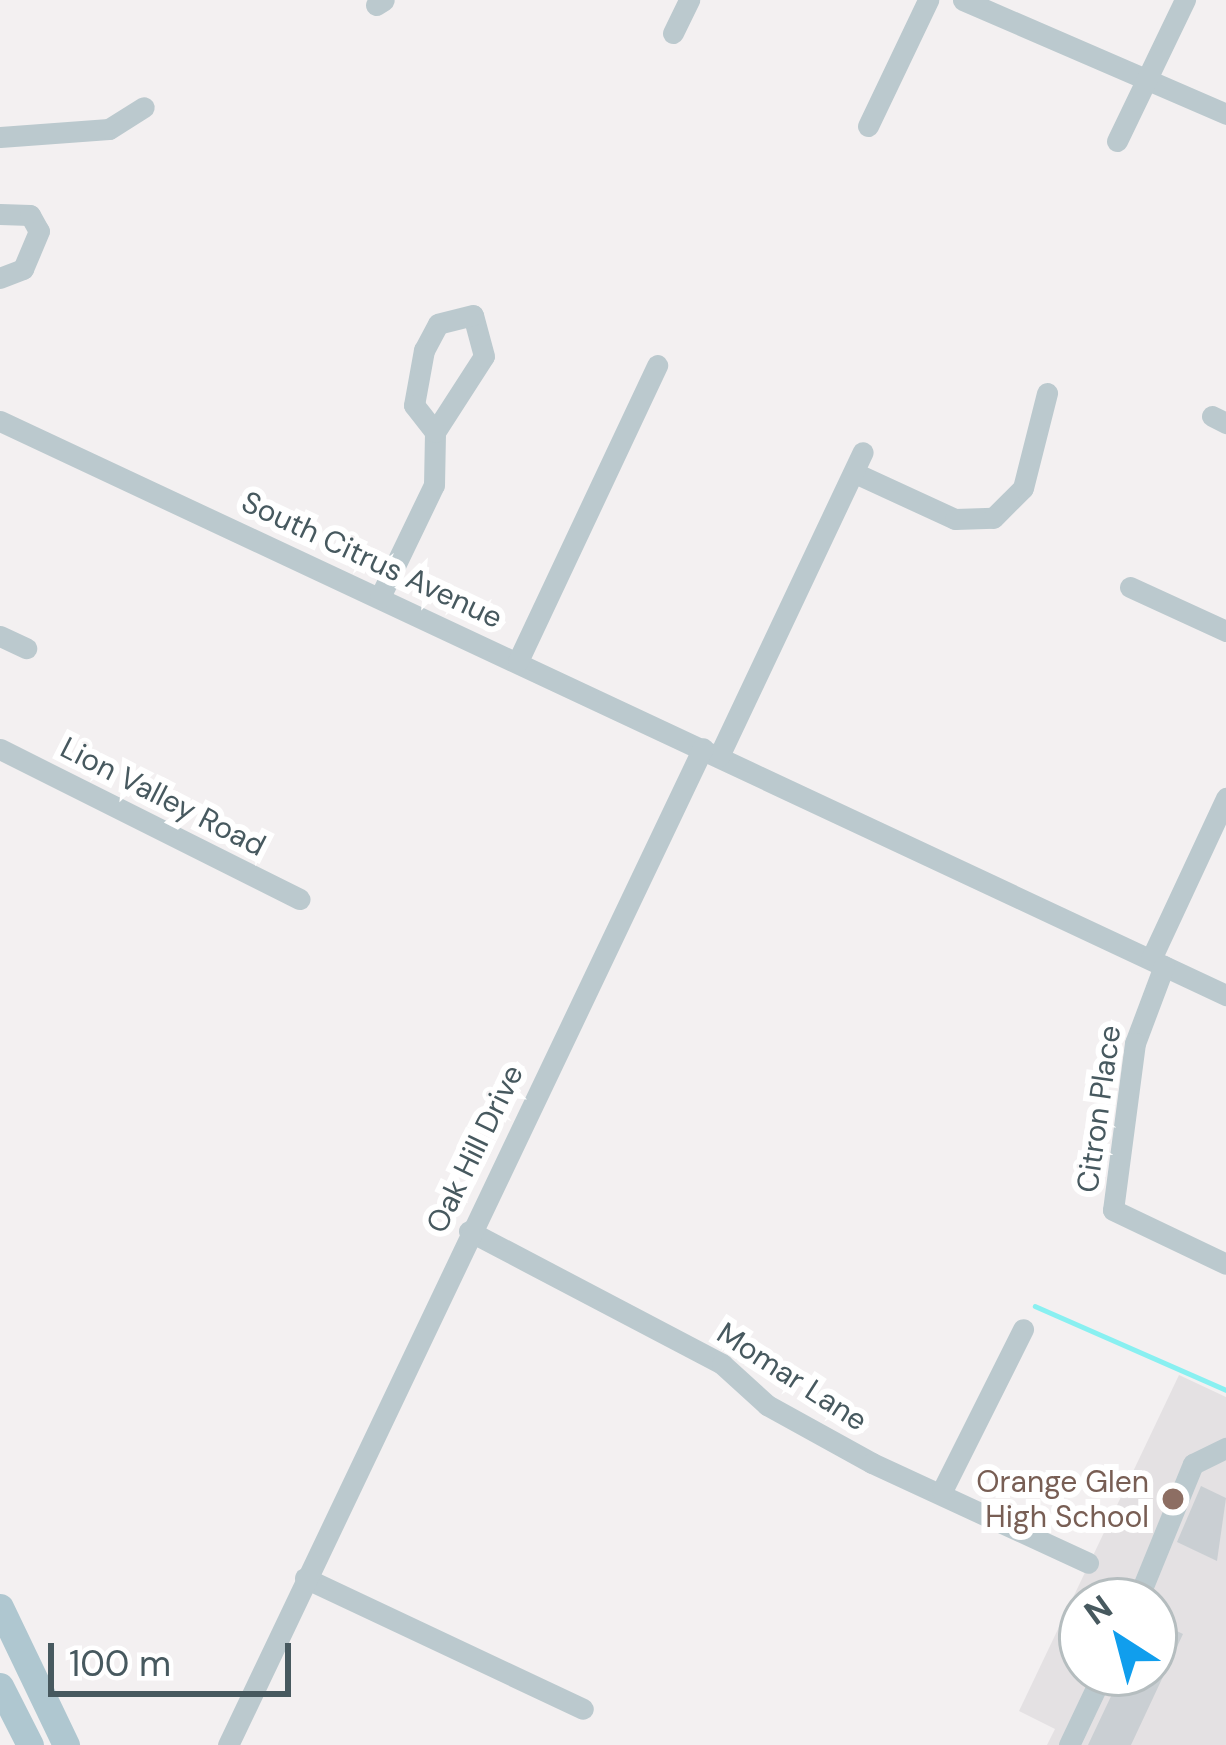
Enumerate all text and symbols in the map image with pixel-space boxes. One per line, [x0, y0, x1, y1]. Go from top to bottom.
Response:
street label: South Citrus Avenue [236, 484, 508, 636]
street label: Lion Valley Road [55, 730, 271, 864]
street label: Citron Place [1069, 1023, 1129, 1195]
street label: Oak Hill Drive [419, 1059, 531, 1239]
street label: Momar Lane [710, 1315, 874, 1439]
place label: Orange Glen High School [976, 1464, 1149, 1534]
marker: Orange Glen High School [1160, 1486, 1186, 1512]
north arrow [1058, 1577, 1178, 1697]
text: N [1076, 1585, 1121, 1634]
scale bar [54, 1619, 297, 1693]
text: 100 m [69, 1640, 171, 1687]

